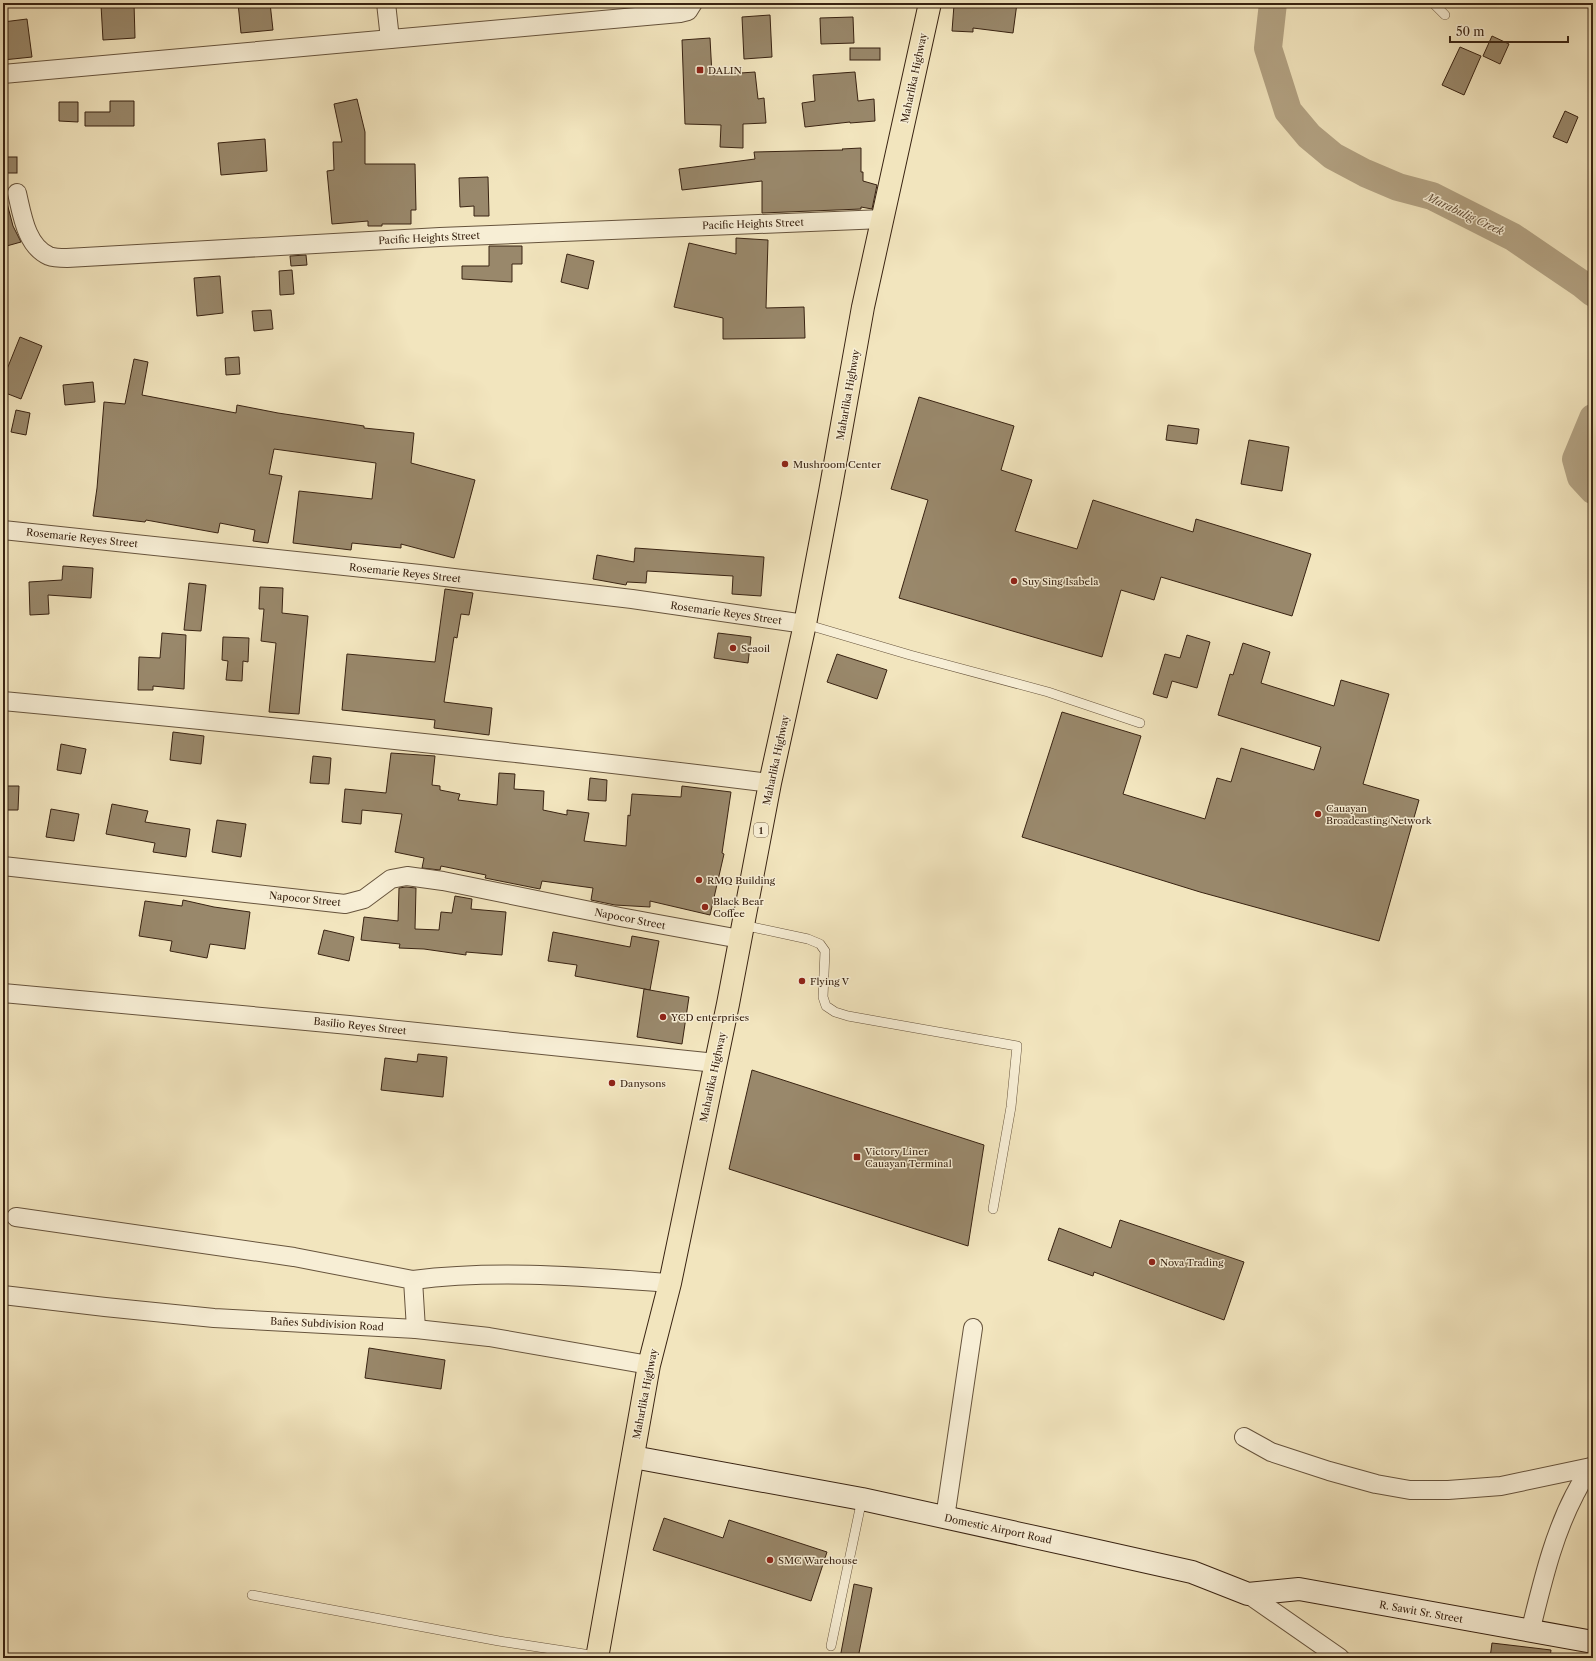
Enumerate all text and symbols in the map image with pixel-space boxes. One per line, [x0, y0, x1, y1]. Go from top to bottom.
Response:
scale bar [1450, 18, 1568, 44]
text: 50 m [1456, 24, 1485, 39]
street label: Maharlika Highway [898, 31, 930, 124]
place label: DALIN [708, 64, 742, 77]
marker: DALIN [695, 65, 705, 75]
water label: Marabulig Creek [1422, 189, 1506, 238]
street label: Pacific Heights Street [702, 216, 804, 232]
street label: Pacific Heights Street [378, 229, 481, 247]
street label: Maharlika Highway [834, 348, 862, 441]
place label: Mushroom Center [793, 458, 882, 471]
marker: Mushroom Center [780, 459, 790, 469]
street label: Rosemarie Reyes Street [25, 526, 139, 550]
street label: Rosemarie Reyes Street [348, 561, 462, 585]
place label: Suy Sing Isabela [1022, 575, 1099, 588]
marker: Suy Sing Isabela [1009, 576, 1019, 586]
street label: Rosemarie Reyes Street [669, 599, 783, 627]
place label: Seaoil [741, 642, 770, 655]
marker: Seaoil [728, 643, 738, 653]
street label: Maharlika Highway [760, 713, 792, 806]
place label: Cauayan Broadcasting Network [1326, 802, 1433, 827]
marker: Cauayan Broadcasting Network [1313, 809, 1323, 819]
road number: 1 [754, 823, 768, 837]
place label: RMQ Building [707, 874, 776, 887]
marker: RMQ Building [694, 875, 704, 885]
street label: Napocor Street [269, 889, 342, 909]
place label: Black Bear Coffee [713, 895, 765, 920]
marker: Black Bear Coffee [700, 902, 710, 912]
street label: Napocor Street [593, 906, 667, 932]
place label: Flying V [810, 975, 850, 988]
marker: Flying V [797, 976, 807, 986]
place label: YCD enterprises [670, 1011, 749, 1024]
marker: YCD enterprises [658, 1012, 668, 1022]
street label: Basilio Reyes Street [313, 1015, 408, 1037]
street label: Maharlika Highway [697, 1030, 729, 1123]
place label: Danysons [620, 1077, 666, 1090]
marker: Danysons [607, 1078, 617, 1088]
place label: Victory Liner Cauayan Terminal [864, 1145, 952, 1170]
marker: Victory Liner Cauayan Terminal [852, 1152, 862, 1162]
place label: Nova Trading [1160, 1256, 1224, 1269]
marker: Nova Trading [1147, 1257, 1157, 1267]
street label: Bañes Subdivision Road [270, 1315, 384, 1333]
street label: Maharlika Highway [630, 1347, 660, 1440]
street label: Domestic Airport Road [943, 1511, 1053, 1547]
place label: SMC Warehouse [778, 1554, 858, 1567]
marker: SMC Warehouse [765, 1555, 775, 1565]
street label: R. Sawit Sr. Street [1378, 1598, 1464, 1626]

